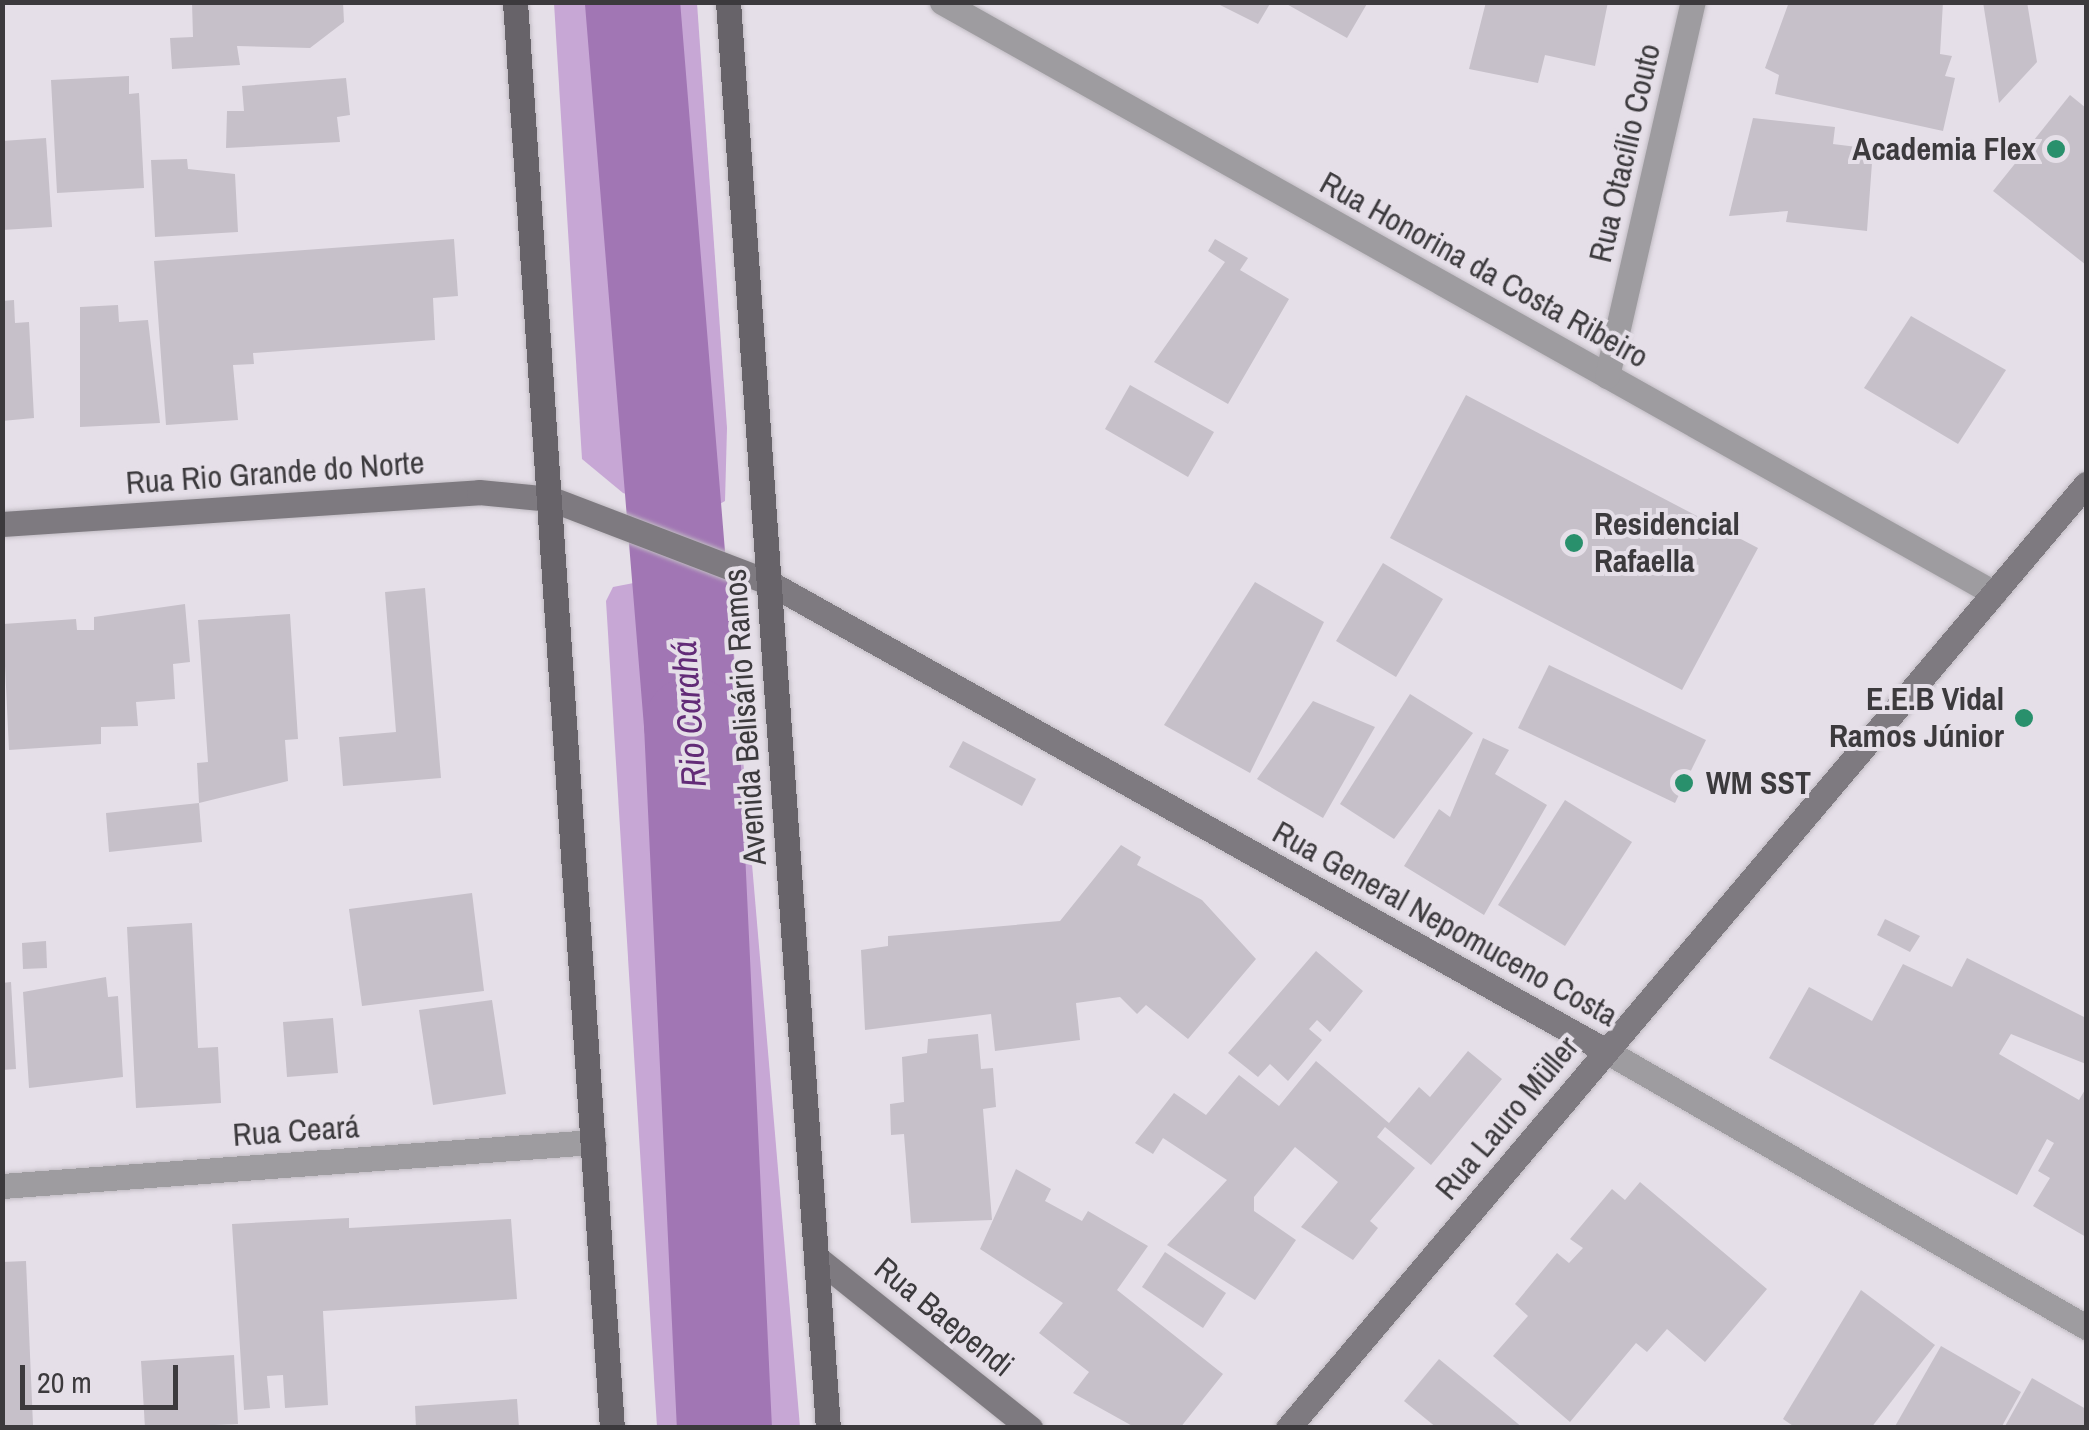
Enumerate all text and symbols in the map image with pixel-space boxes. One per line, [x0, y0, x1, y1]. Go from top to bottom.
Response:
street label: Rua Otacílio Couto [1581, 40, 1669, 266]
place label: Academia Flex [1852, 130, 2036, 168]
marker: Academia Flex [2045, 138, 2067, 160]
street label: Rua Honorina da Costa Ribeiro [1313, 164, 1655, 376]
street label: Rua Rio Grande do Norte [125, 443, 425, 503]
place label: Residencial Rafaella [1594, 506, 1740, 581]
marker: Residencial Rafaella [1563, 532, 1585, 554]
street label: Avenida Belisário Ramos [715, 567, 775, 867]
water label: Rio Carahá [663, 639, 715, 789]
place label: E.E.B Vidal Ramos Júnior [1829, 681, 2004, 756]
marker: E.E.B Vidal Ramos Júnior [2013, 707, 2035, 729]
place label: WM SST [1706, 764, 1811, 802]
marker: WM SST [1671, 770, 1697, 796]
street label: Rua General Nepomuceno Costa [1266, 813, 1624, 1035]
street label: Rua Lauro Müller [1428, 1029, 1586, 1207]
street label: Rua Ceará [231, 1107, 361, 1155]
street label: Rua Baependi [867, 1249, 1021, 1385]
scale bar [25, 1345, 182, 1407]
text: 20 m [37, 1362, 92, 1402]

